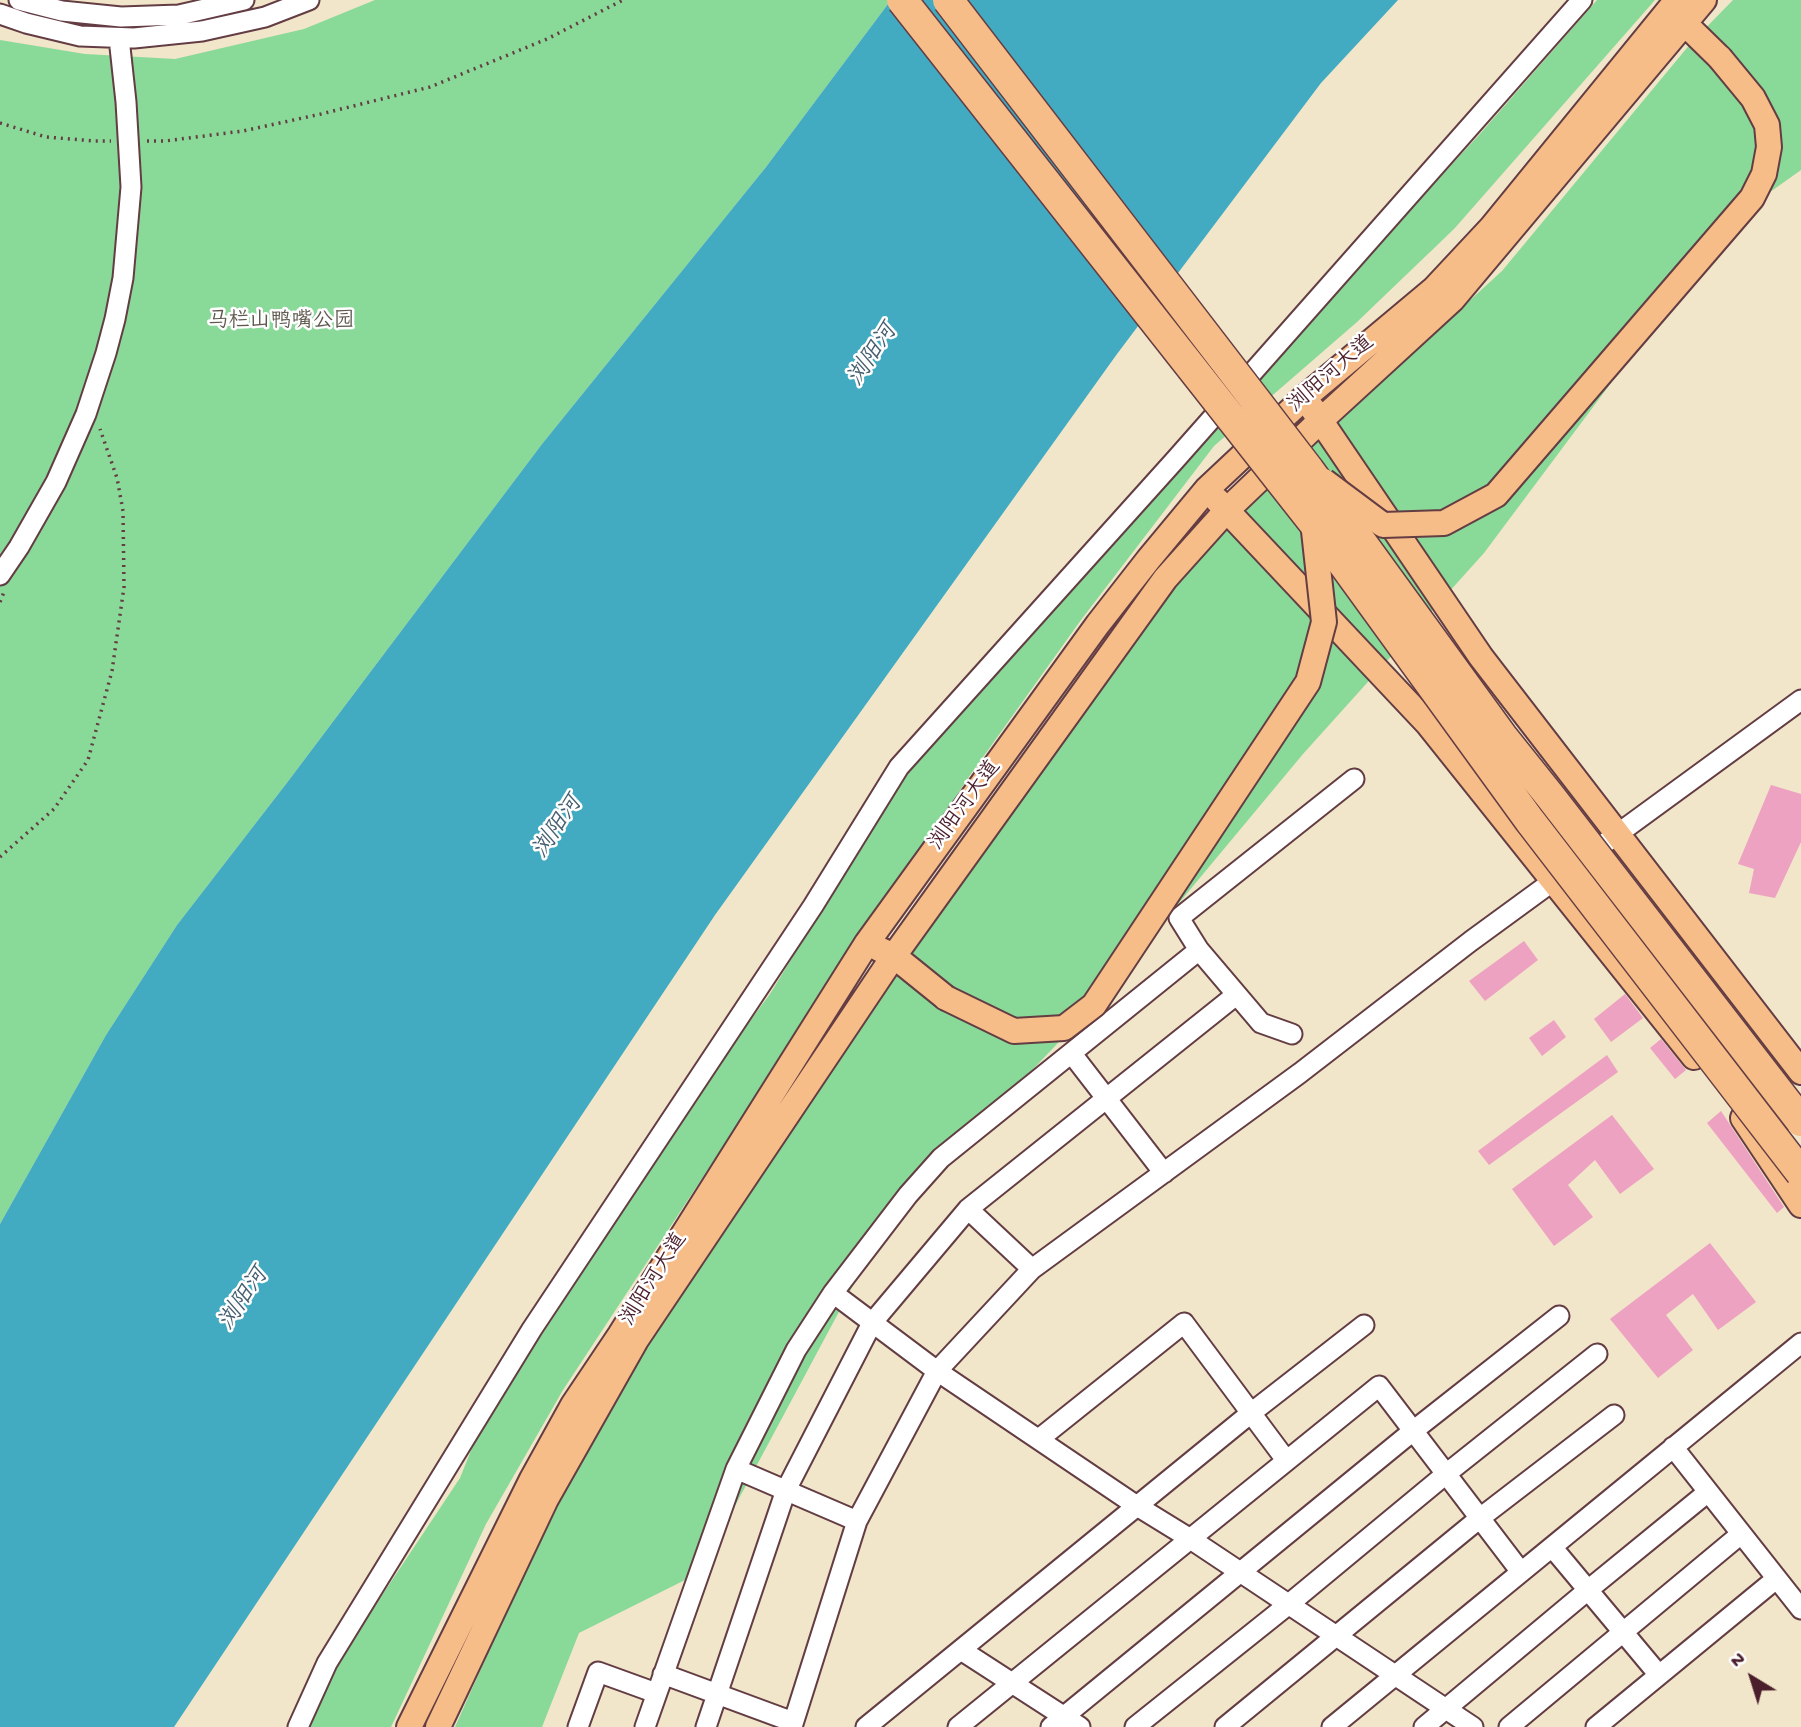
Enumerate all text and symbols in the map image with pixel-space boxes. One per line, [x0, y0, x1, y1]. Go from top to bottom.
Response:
park label: 马栏山鸭嘴公园 [208, 310, 354, 336]
water label: 浏阳河 [843, 320, 905, 392]
street label: 浏阳河大道 [1284, 331, 1380, 419]
street label: 浏阳河大道 [925, 756, 1007, 856]
water label: 浏阳河 [528, 792, 590, 864]
street label: 浏阳河大道 [616, 1229, 694, 1331]
water label: 浏阳河 [214, 1264, 276, 1336]
north arrow [1717, 1643, 1787, 1713]
text: N [1727, 1648, 1751, 1674]

